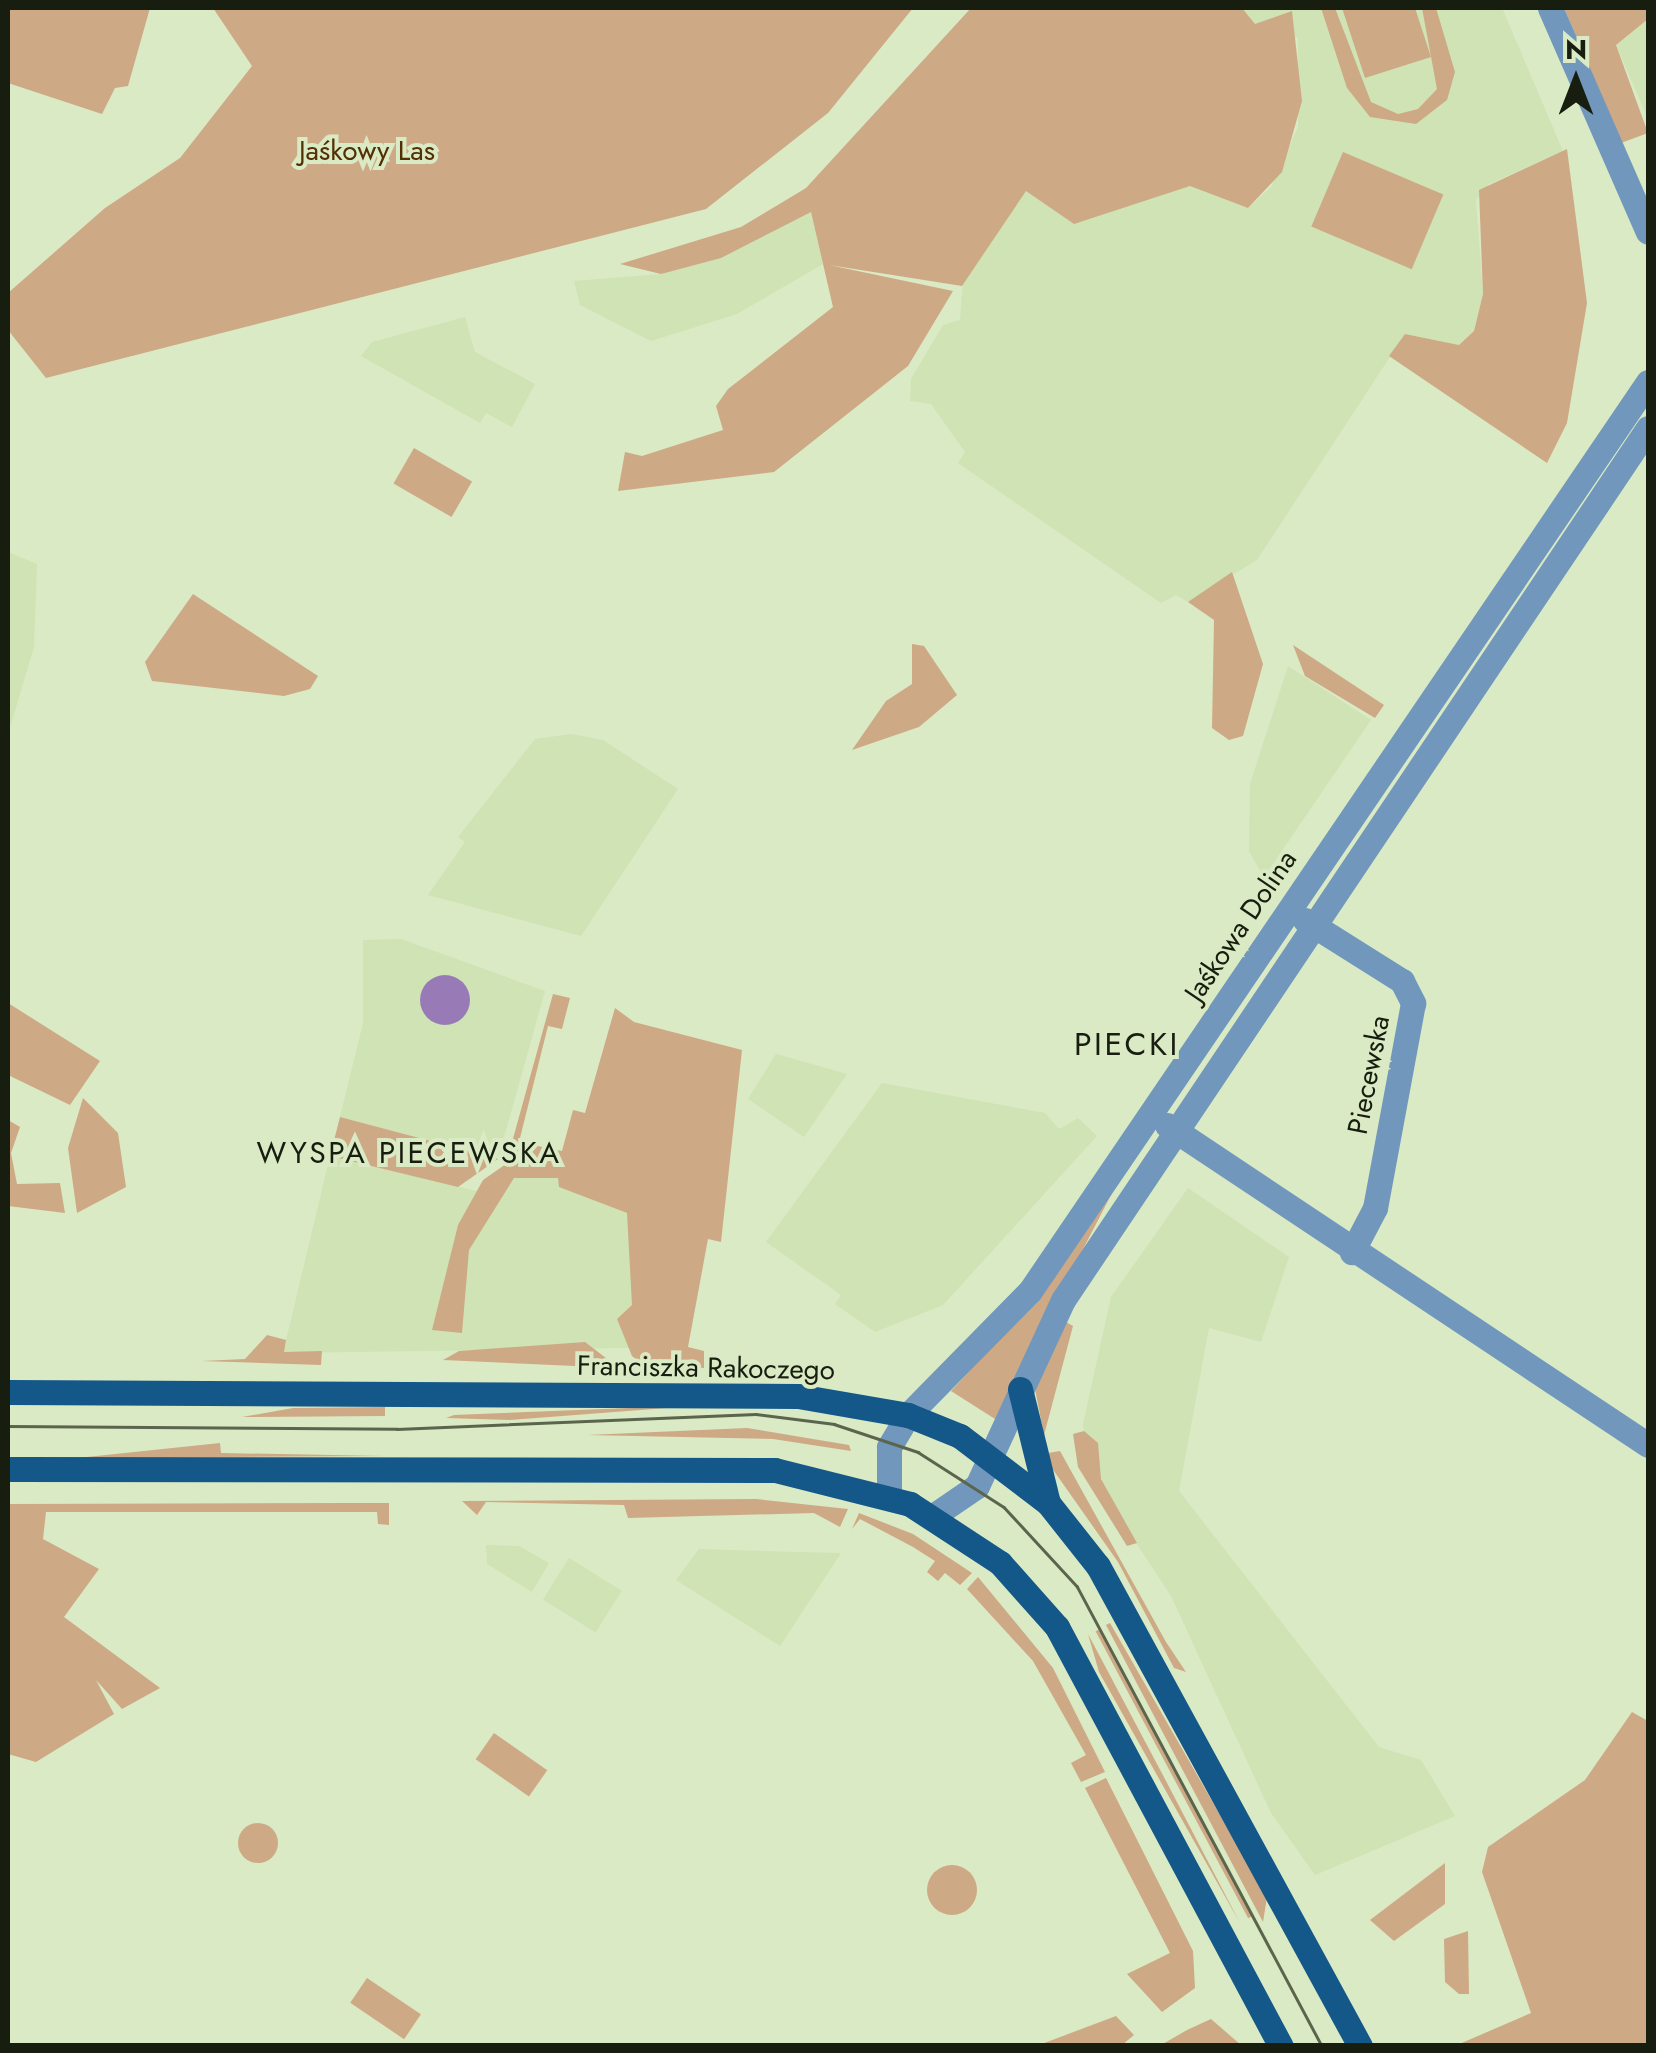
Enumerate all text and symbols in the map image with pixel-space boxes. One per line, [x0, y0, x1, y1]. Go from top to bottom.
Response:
text: N [1565, 29, 1587, 70]
north arrow [1526, 30, 1626, 130]
park label: Jaśkowy Las [299, 134, 435, 168]
street label: Jaśkowa Dolina [1178, 844, 1304, 1008]
street label: Piecewska [1341, 1013, 1397, 1137]
district label: PIECKI [1074, 1025, 1180, 1063]
district label: WYSPA PIECEWSKA [256, 1135, 562, 1171]
street label: Franciszka Rakoczego [577, 1349, 835, 1387]

